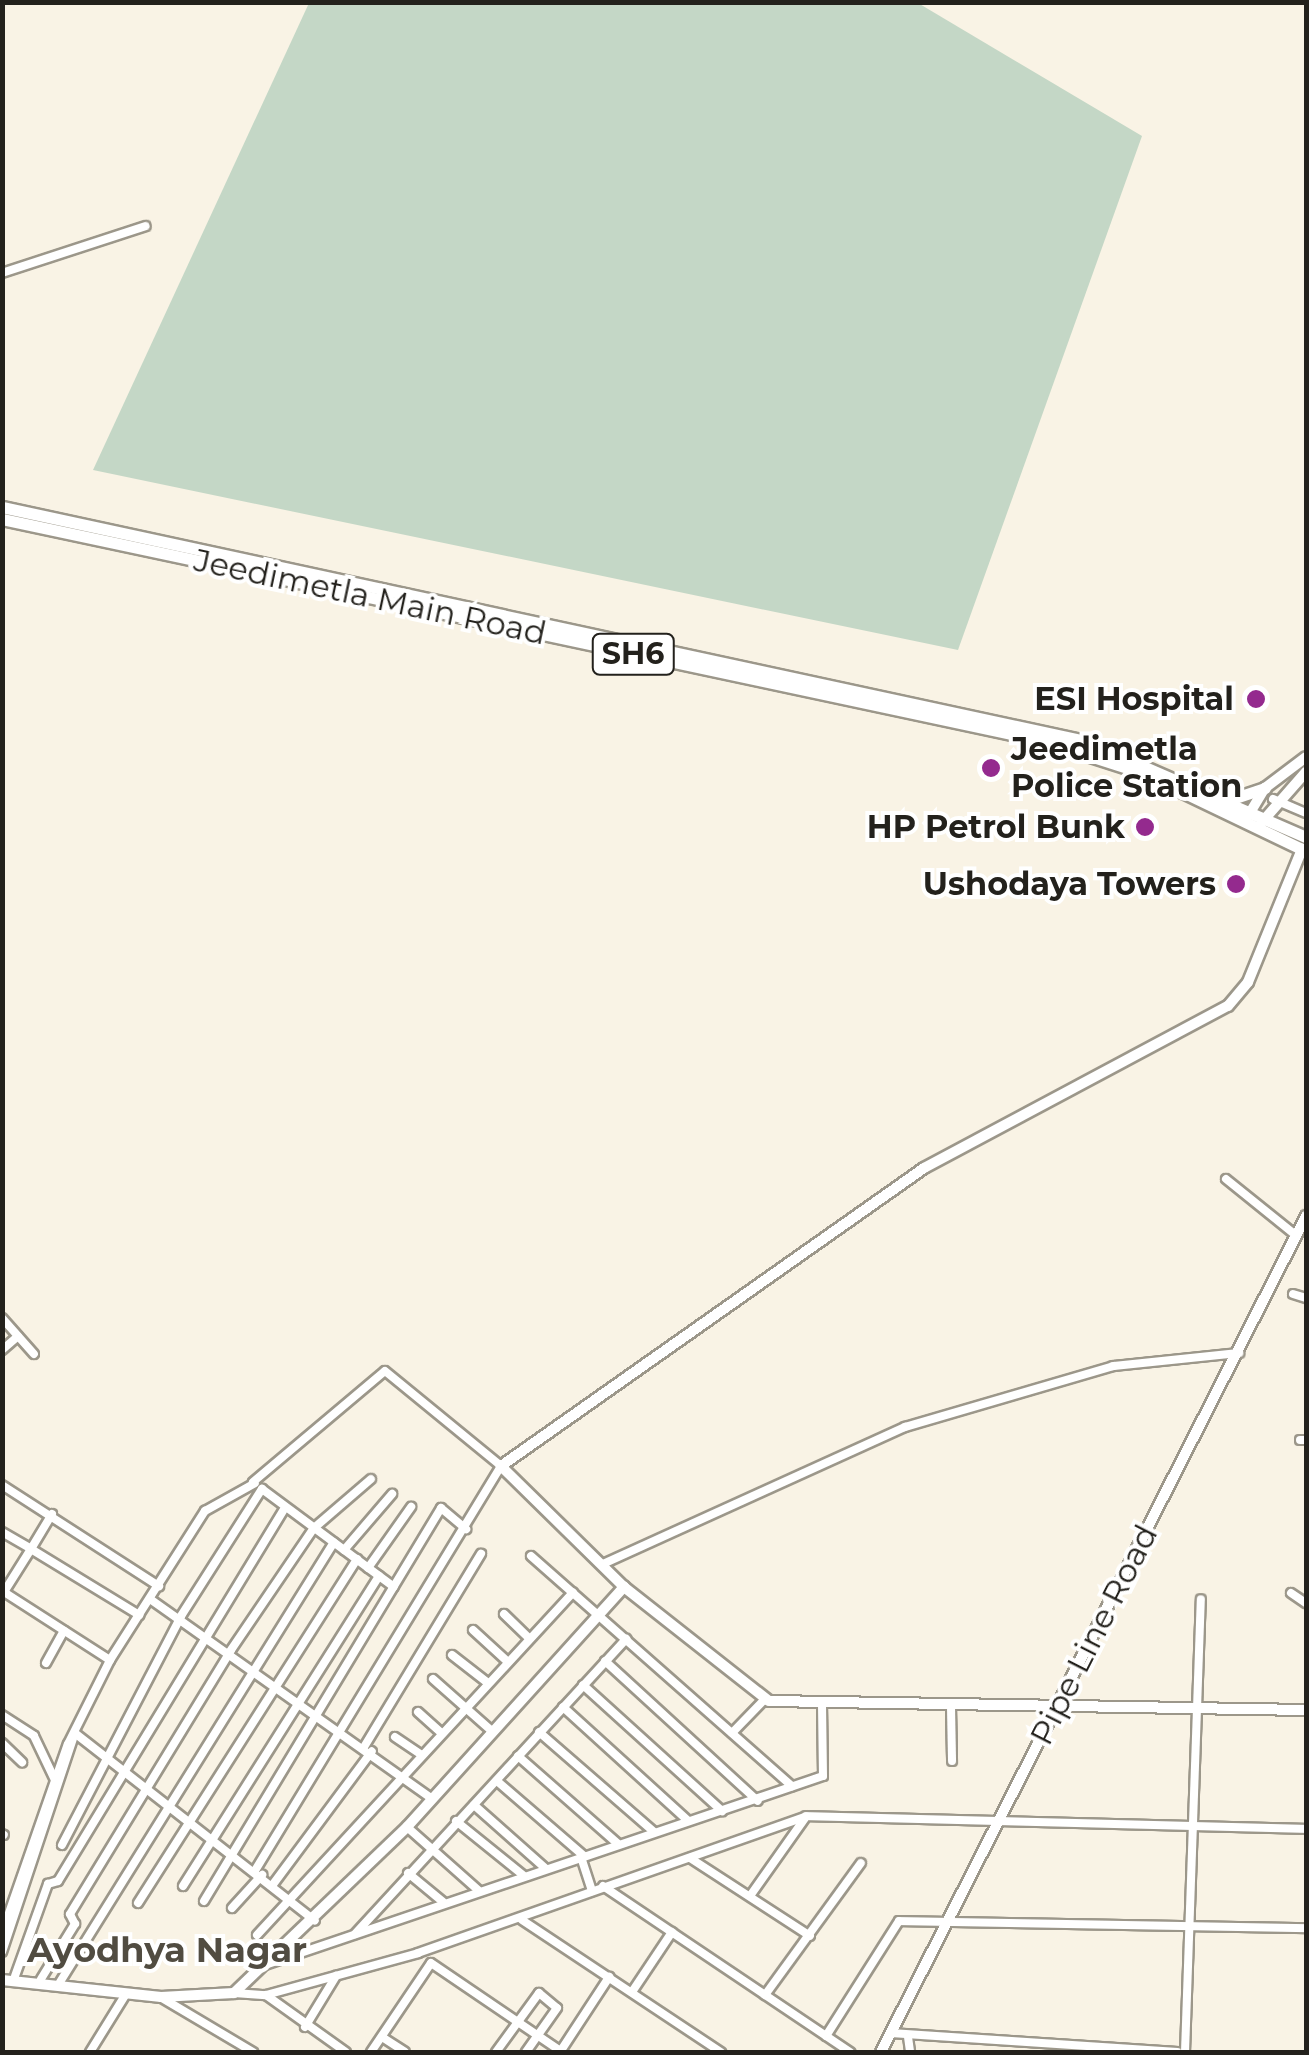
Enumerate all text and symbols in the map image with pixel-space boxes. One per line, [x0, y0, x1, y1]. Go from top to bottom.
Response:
street label: Jeedimetla Main Road [190, 541, 550, 653]
road number: SH6 [590, 629, 676, 679]
place label: ESI Hospital [1034, 680, 1234, 718]
marker: ESI Hospital [1243, 686, 1269, 712]
place label: Jeedimetla Police Station [1011, 731, 1242, 806]
marker: Jeedimetla Police Station [980, 757, 1002, 779]
place label: HP Petrol Bunk [867, 808, 1125, 846]
marker: HP Petrol Bunk [1134, 816, 1156, 838]
place label: Ushodaya Towers [923, 865, 1216, 903]
marker: Ushodaya Towers [1225, 873, 1247, 895]
street label: Pipe Line Road [1022, 1519, 1166, 1751]
district label: Ayodhya Nagar [27, 1929, 307, 1971]

